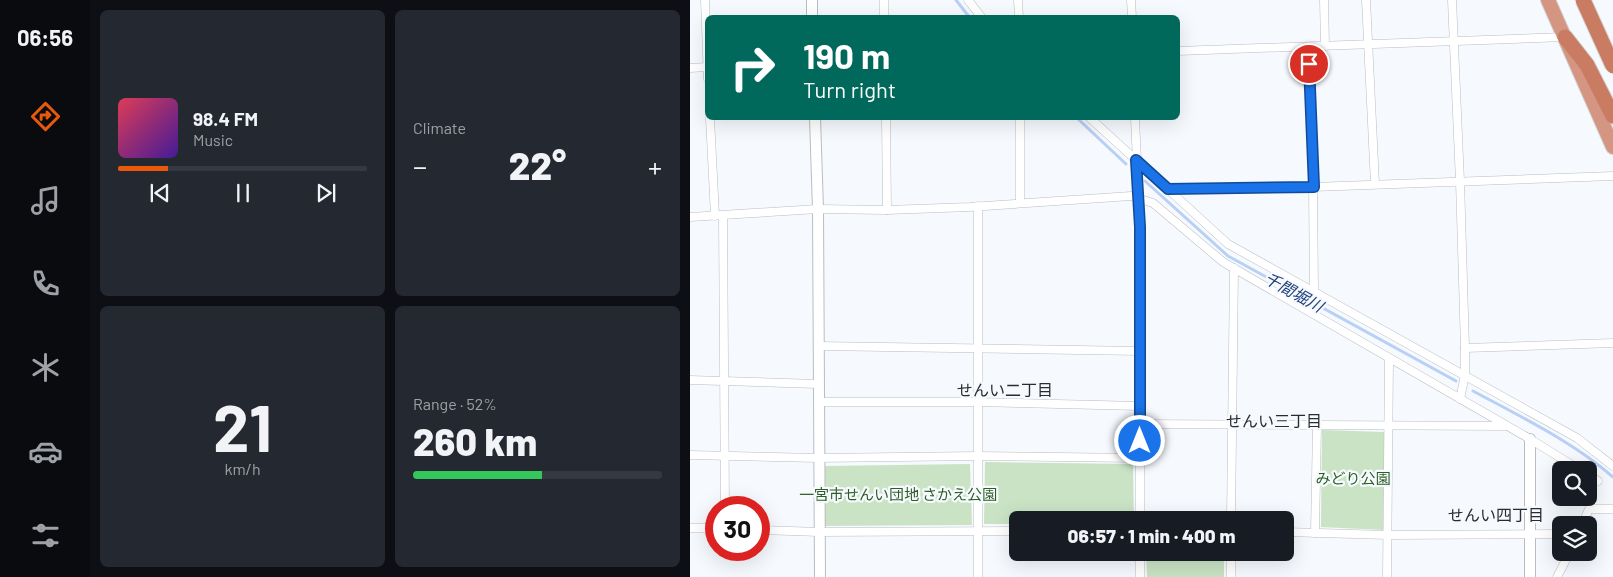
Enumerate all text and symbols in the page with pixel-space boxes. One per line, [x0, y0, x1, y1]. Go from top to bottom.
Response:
text: 06:56 [17, 24, 73, 50]
text: 190 m [803, 34, 890, 76]
icon: right [720, 35, 785, 100]
pin [1288, 43, 1330, 85]
icon: arrive [1295, 50, 1323, 78]
text: Turn right [803, 76, 896, 102]
icon: directions [28, 99, 63, 134]
text: 98.4 FM [193, 107, 258, 130]
text: Climate [413, 118, 466, 137]
text: Music [193, 130, 233, 149]
text: 22° [509, 142, 566, 188]
text: − [413, 149, 427, 183]
text: + [648, 149, 662, 183]
icon: previous [146, 179, 174, 207]
icon: pause [229, 179, 257, 207]
icon: next [312, 179, 340, 207]
icon: music [28, 183, 63, 218]
icon: phone [28, 266, 63, 301]
water label: 千間堀川 [1262, 268, 1329, 316]
icon: climate [28, 350, 63, 385]
district label: せんい二丁目 [957, 380, 1053, 399]
text: 21 [213, 387, 272, 465]
text: Range · 52% [413, 394, 497, 413]
district label: せんい三丁目 [1226, 411, 1322, 430]
position arrow [1113, 414, 1165, 466]
text: 260 km [413, 418, 537, 464]
icon: car [28, 434, 63, 469]
text: km/h [224, 459, 261, 478]
map controls [1552, 461, 1597, 561]
button: search [1552, 461, 1597, 506]
park label: みどり公園 [1315, 469, 1391, 487]
park label: 一宮市せんい団地 さかえ公園 [799, 485, 997, 503]
speed limit sign: 30 [705, 496, 770, 561]
district label: せんい四丁目 [1448, 505, 1544, 524]
button: layers [1552, 516, 1597, 561]
icon: filters [28, 518, 63, 553]
text: 06:57 · 1 min · 400 m [1068, 524, 1235, 547]

